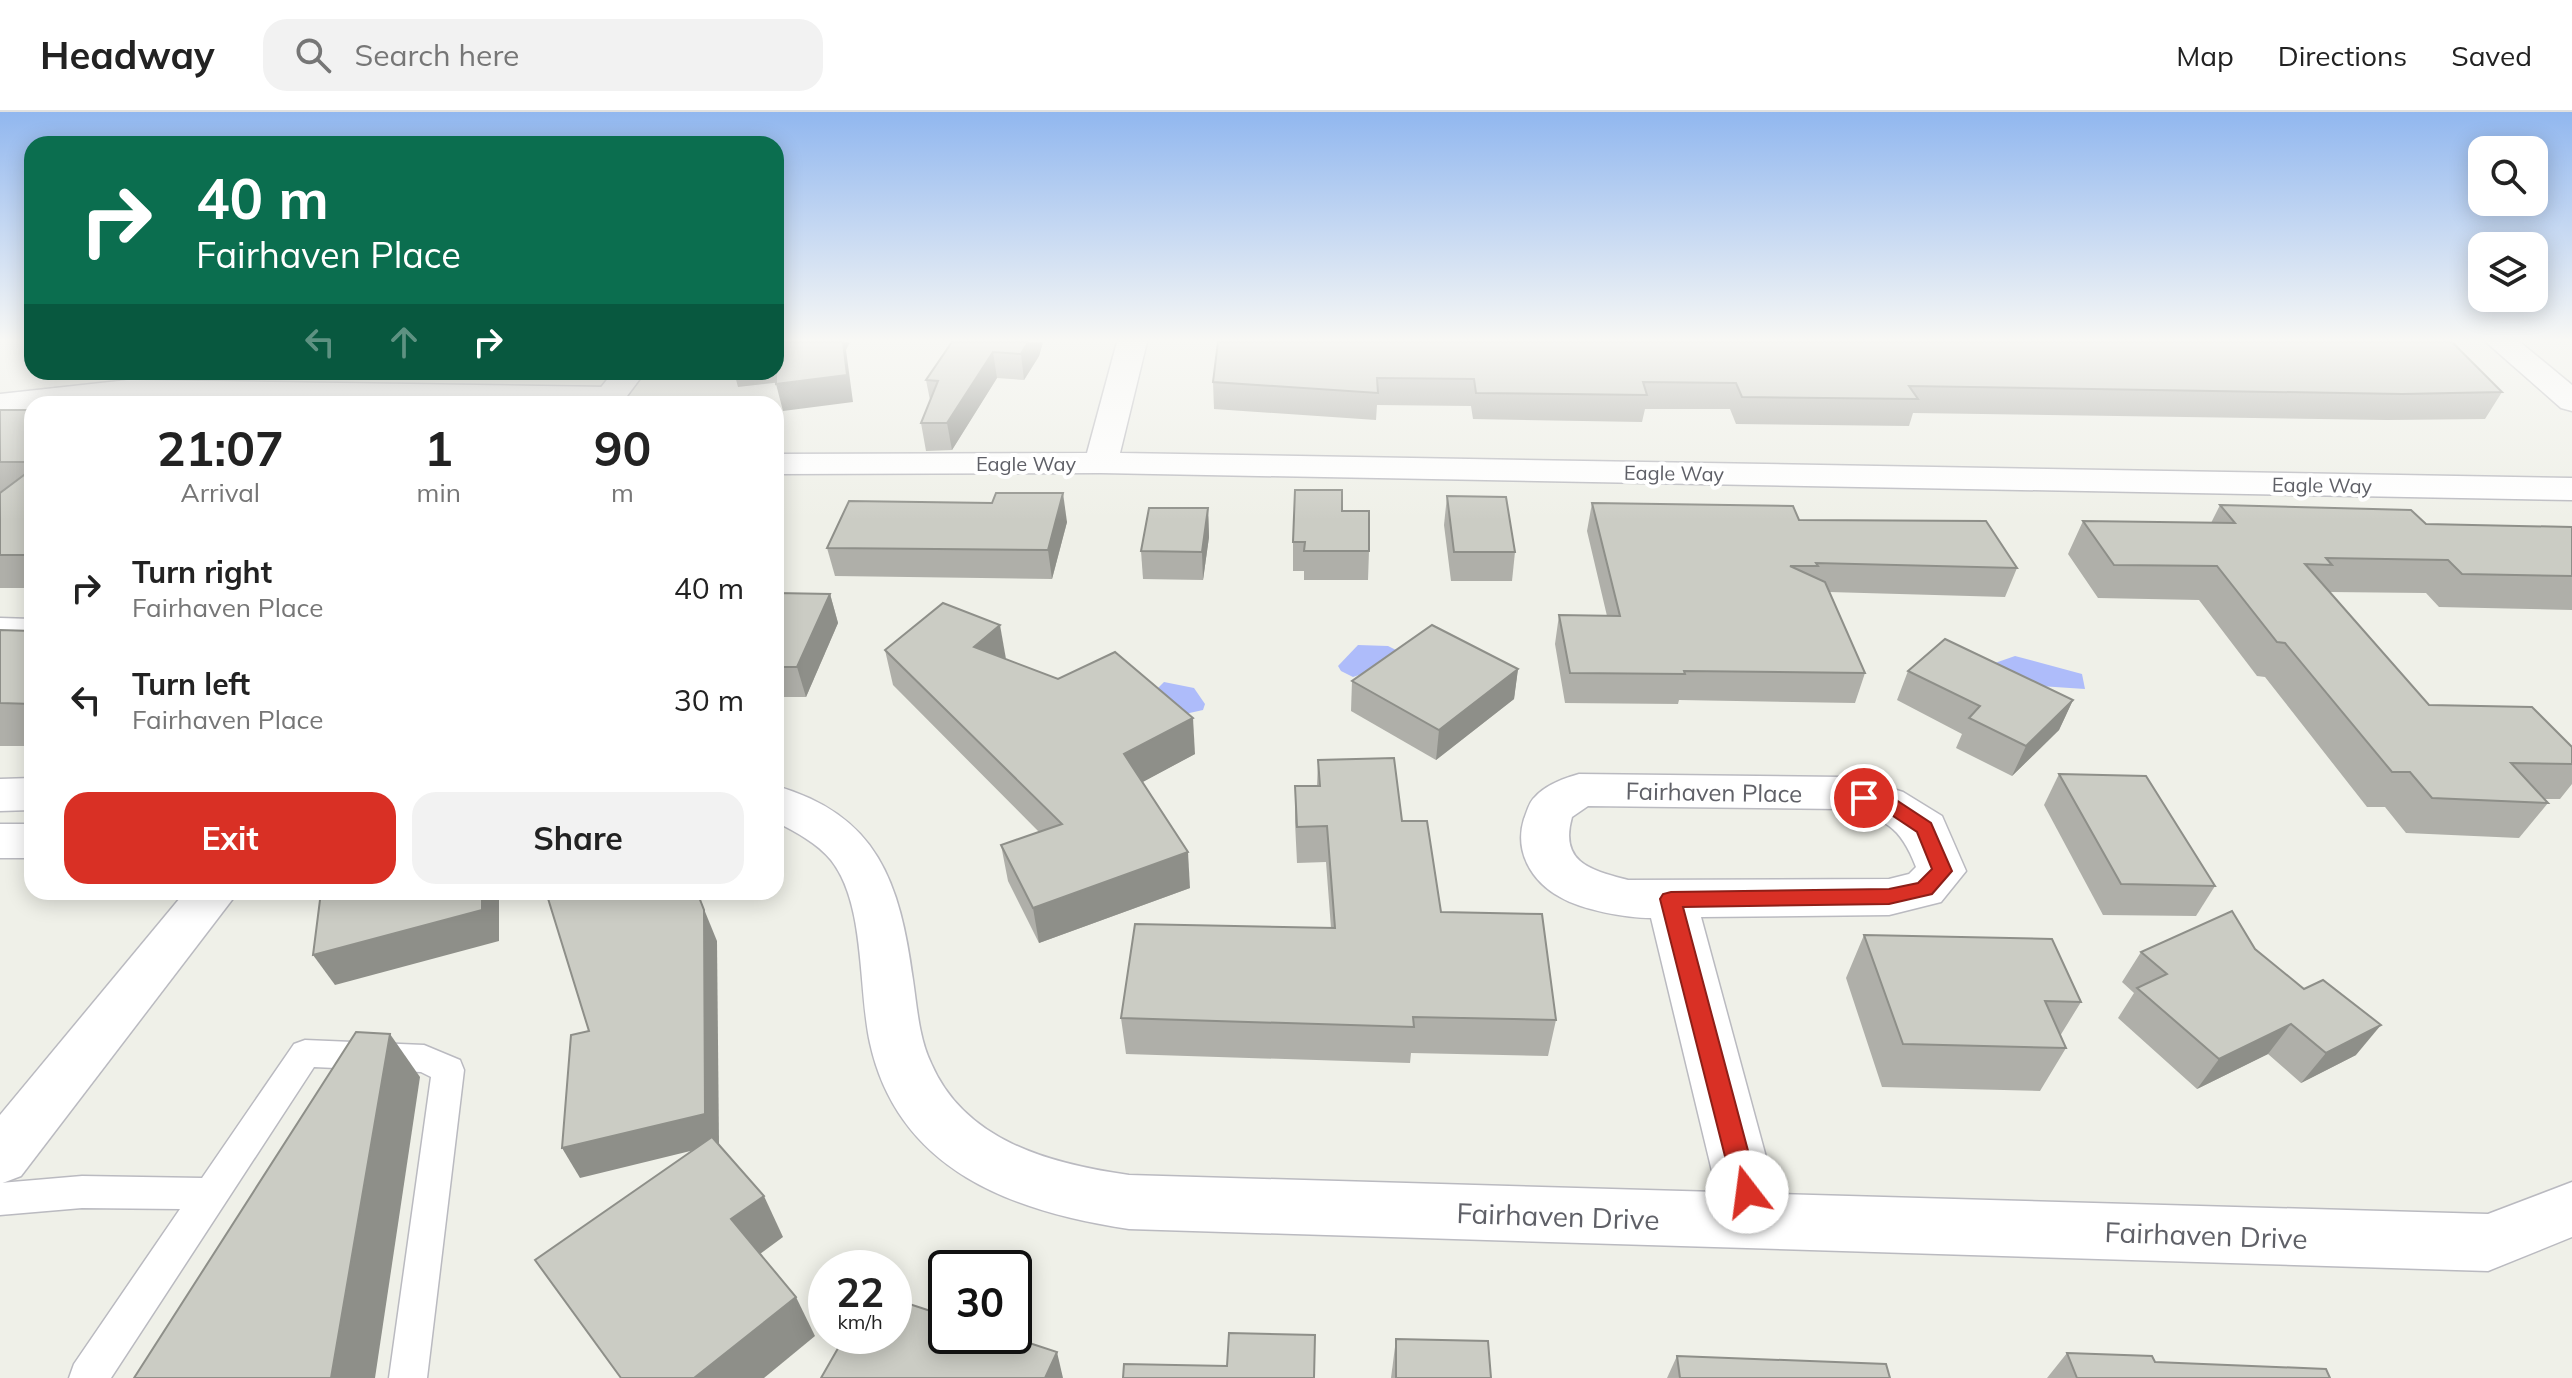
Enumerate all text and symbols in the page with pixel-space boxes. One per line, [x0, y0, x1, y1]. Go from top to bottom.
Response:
search box [263, 19, 823, 91]
text: Headway [40, 31, 215, 79]
icon: search [291, 33, 335, 77]
text: Search here [355, 36, 519, 74]
text: Map [2176, 38, 2234, 73]
text: Directions [2278, 38, 2407, 73]
text: Saved [2451, 38, 2532, 73]
map controls [2468, 136, 2548, 312]
button: search [2468, 136, 2548, 216]
text: 40 m [196, 163, 329, 233]
icon: right [64, 168, 168, 272]
text: Fairhaven Place [196, 232, 461, 277]
button: layers [2468, 232, 2548, 312]
icon: left [298, 320, 342, 364]
icon: ahead [382, 320, 426, 364]
icon: right [466, 320, 510, 364]
text: 21:07 [157, 418, 284, 478]
text: 1 [424, 418, 453, 478]
text: 90 [594, 418, 651, 478]
street label: Eagle Way [976, 451, 1076, 476]
street label: Eagle Way [1624, 460, 1725, 486]
street label: Eagle Way [2272, 472, 2373, 498]
text: Arrival [181, 476, 260, 509]
text: min [417, 476, 461, 509]
text: m [611, 476, 634, 509]
text: Turn right [132, 553, 272, 591]
icon: right [64, 566, 108, 610]
text: 40 m [674, 569, 744, 607]
text: Fairhaven Place [132, 591, 323, 624]
text: Turn left [132, 665, 250, 703]
icon: left [64, 678, 108, 722]
text: 30 m [674, 681, 744, 719]
text: Fairhaven Place [132, 703, 323, 736]
pin [1830, 764, 1898, 832]
street label: Fairhaven Place [1625, 775, 1803, 809]
icon: arrive [1842, 776, 1886, 820]
button: Exit [64, 792, 396, 884]
button: Share [412, 792, 744, 884]
position arrow [1705, 1150, 1789, 1234]
street label: Fairhaven Drive [1456, 1195, 1660, 1237]
street label: Fairhaven Drive [2104, 1214, 2308, 1256]
speed limit sign: 30 [928, 1250, 1032, 1354]
text: 22 [836, 1267, 884, 1317]
text: km/h [837, 1309, 883, 1334]

